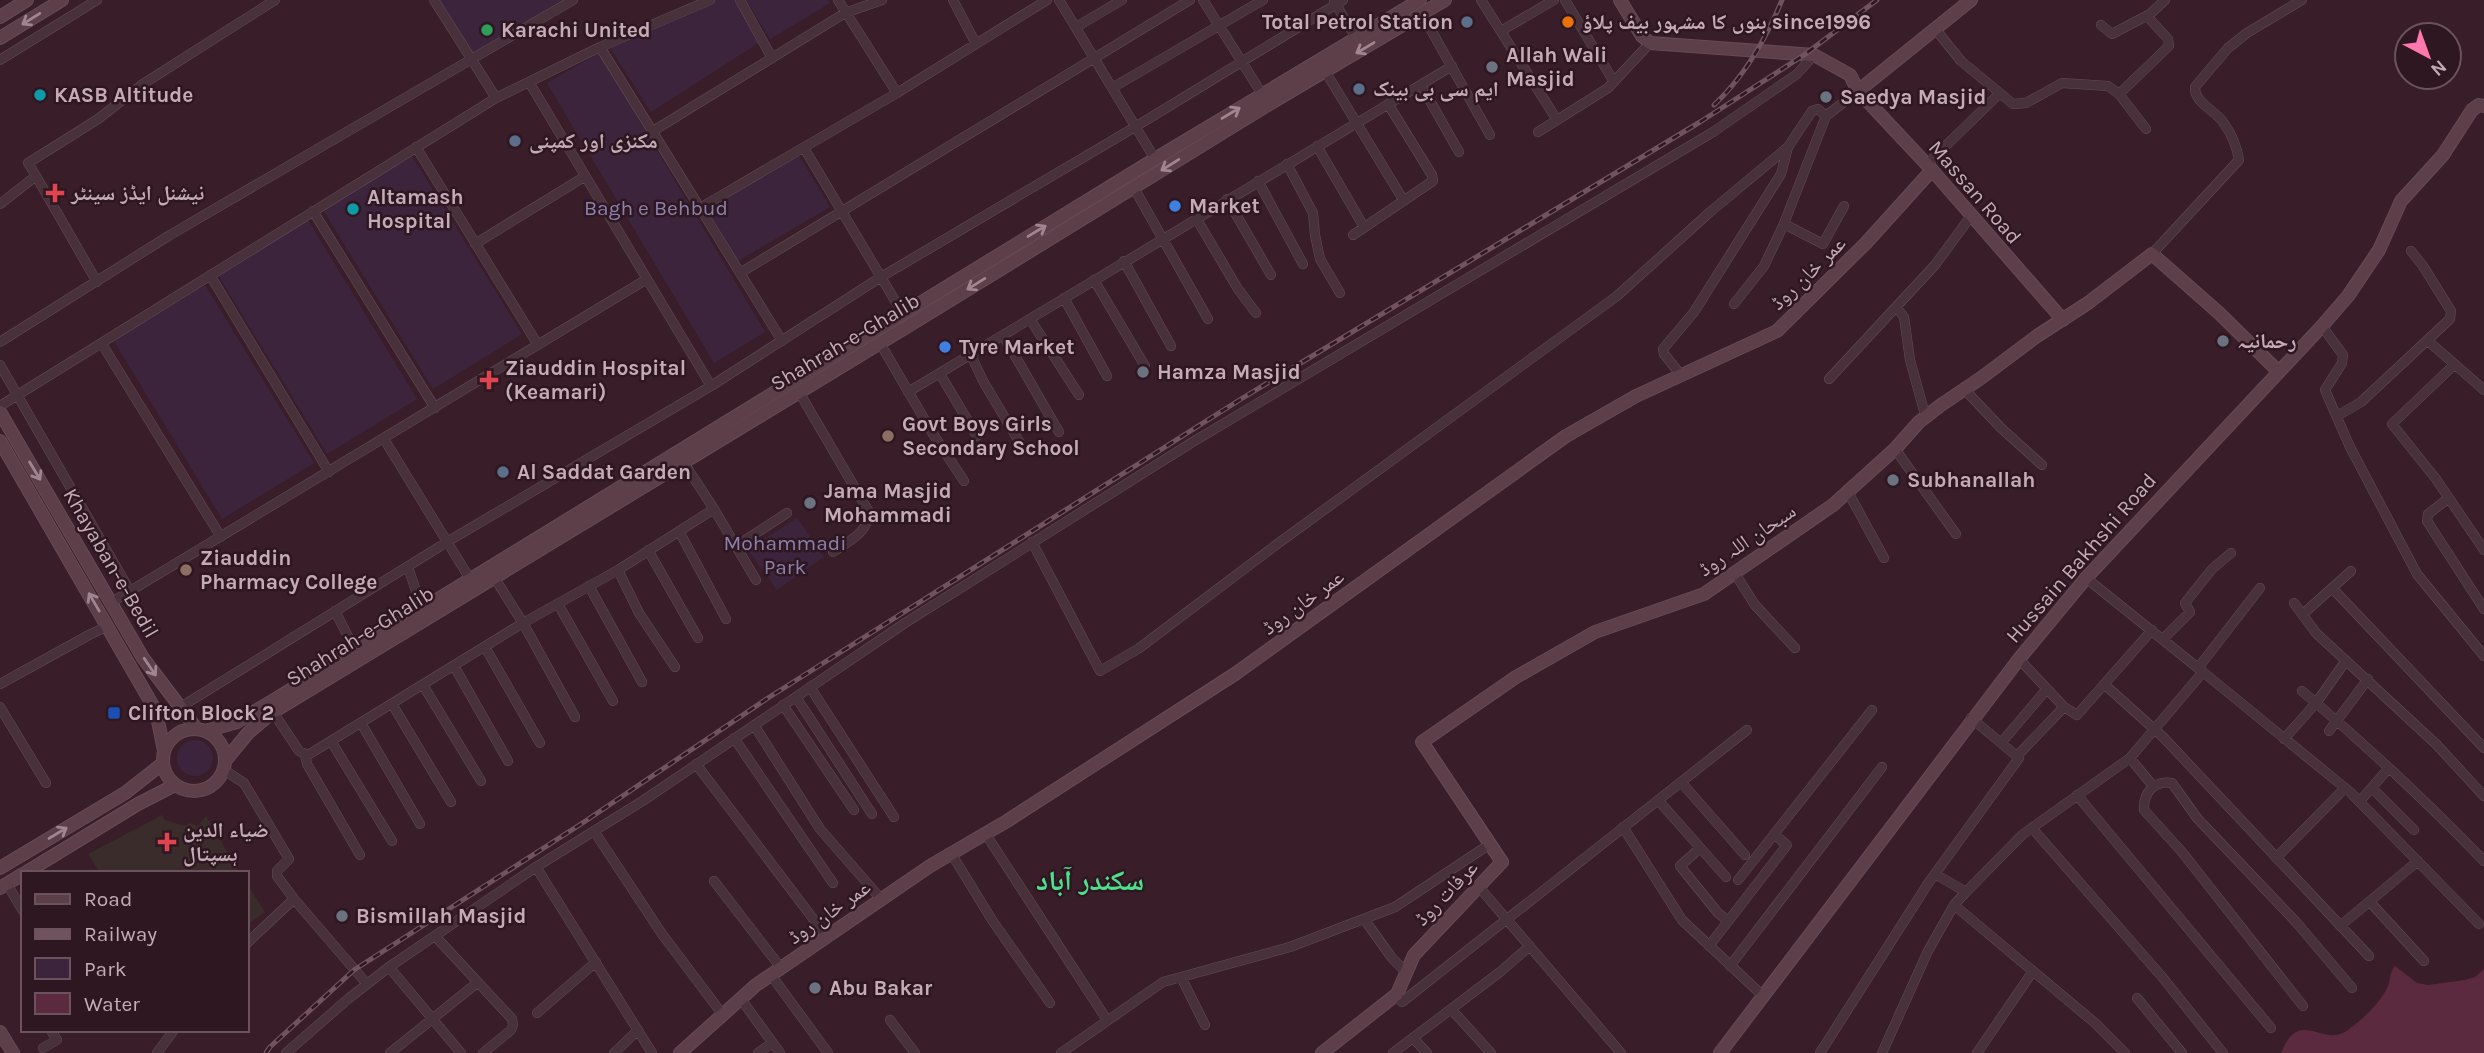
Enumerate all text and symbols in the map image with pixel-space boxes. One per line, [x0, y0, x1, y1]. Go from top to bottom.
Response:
place label: Total Petrol Station [1262, 10, 1453, 34]
place label: بنوں کا مشہور بیف پلاؤ since1996 [1582, 10, 1871, 34]
one-way arrow [22, 12, 41, 27]
marker: Total Petrol Station [1459, 14, 1475, 30]
marker: بنوں کا مشہور بیف پلاؤ since1996 [1560, 14, 1576, 30]
place label: Karachi United [501, 18, 651, 42]
north arrow [2393, 21, 2463, 91]
marker: Karachi United [479, 22, 495, 38]
one-way arrow [1355, 41, 1375, 55]
place label: Allah Wali Masjid [1506, 43, 1607, 91]
text: N [2426, 55, 2451, 81]
marker: Allah Wali Masjid [1484, 59, 1500, 75]
place label: ایم سی بی بینک [1373, 77, 1499, 103]
marker: ایم سی بی بینک [1351, 81, 1367, 97]
place label: KASB Altitude [54, 83, 193, 107]
place label: Saedya Masjid [1840, 85, 1986, 109]
marker: KASB Altitude [32, 87, 48, 103]
marker: Saedya Masjid [1818, 89, 1834, 105]
one-way arrow [1221, 106, 1241, 120]
place label: مکنزی اور کمپنی [529, 129, 658, 154]
marker: مکنزی اور کمپنی [507, 133, 523, 149]
street label: Massan Road [1924, 135, 2026, 249]
one-way arrow [1161, 159, 1181, 173]
place label: نیشنل ایڈز سینٹر [70, 181, 204, 206]
marker: نیشنل ایڈز سینٹر [45, 183, 65, 203]
place label: Altamash Hospital [367, 185, 463, 233]
place label: Market [1189, 194, 1260, 218]
park label: Bagh e Behbud [584, 196, 728, 220]
marker: Market [1167, 198, 1183, 214]
marker: Altamash Hospital [345, 201, 361, 217]
one-way arrow [1027, 224, 1047, 238]
street label: عمر خان روڈ [1765, 231, 1851, 315]
one-way arrow [967, 278, 987, 292]
street label: Shahrah-e-Ghalib [766, 288, 924, 396]
place label: رحمانیہ [2237, 329, 2296, 353]
marker: رحمانیہ [2215, 333, 2231, 349]
place label: Tyre Market [959, 335, 1074, 359]
marker: Tyre Market [937, 339, 953, 355]
place label: Ziauddin Hospital (Keamari) [505, 356, 686, 404]
place label: Hamza Masjid [1157, 360, 1301, 384]
marker: Hamza Masjid [1135, 364, 1151, 380]
marker: Ziauddin Hospital (Keamari) [479, 370, 499, 390]
place label: Govt Boys Girls Secondary School [902, 412, 1080, 460]
marker: Govt Boys Girls Secondary School [880, 428, 896, 444]
place label: Al Saddat Garden [517, 460, 691, 484]
one-way arrow [28, 461, 42, 481]
marker: Al Saddat Garden [495, 464, 511, 480]
place label: Subhanallah [1907, 468, 2035, 492]
street label: Hussain Bakhshi Road [2001, 468, 2161, 648]
marker: Subhanallah [1885, 472, 1901, 488]
place label: Jama Masjid Mohammadi [824, 479, 952, 527]
street label: Khayaban-e-Bedil [58, 484, 164, 642]
marker: Jama Masjid Mohammadi [802, 495, 818, 511]
street label: سبحان اللہ روڈ [1694, 499, 1800, 581]
park label: Mohammadi Park [723, 531, 847, 579]
place label: Ziauddin Pharmacy College [200, 546, 377, 594]
marker: Ziauddin Pharmacy College [178, 562, 194, 578]
street label: عمر خان روڈ [1257, 564, 1349, 640]
street label: Shahrah-e-Ghalib [282, 581, 438, 691]
one-way arrow [87, 593, 101, 613]
one-way arrow [143, 657, 157, 677]
place label: Clifton Block 2 [128, 701, 274, 725]
marker: Clifton Block 2 [106, 705, 122, 721]
place label: ضیاء الدین ہسپتال [183, 818, 269, 867]
one-way arrow [48, 825, 68, 839]
marker: ضیاء الدین ہسپتال [157, 832, 177, 852]
street label: عرفات روڈ [1409, 855, 1483, 930]
district label: سکندر آباد [1036, 864, 1144, 897]
legend [21, 871, 248, 1032]
street label: عمر خان روڈ [783, 875, 875, 949]
text: Road [84, 887, 132, 911]
place label: Bismillah Masjid [356, 904, 526, 928]
marker: Bismillah Masjid [334, 908, 350, 924]
text: Railway [84, 922, 157, 946]
text: Park [84, 957, 127, 981]
place label: Abu Bakar [829, 976, 933, 1000]
marker: Abu Bakar [807, 980, 823, 996]
text: Water [84, 992, 140, 1016]

